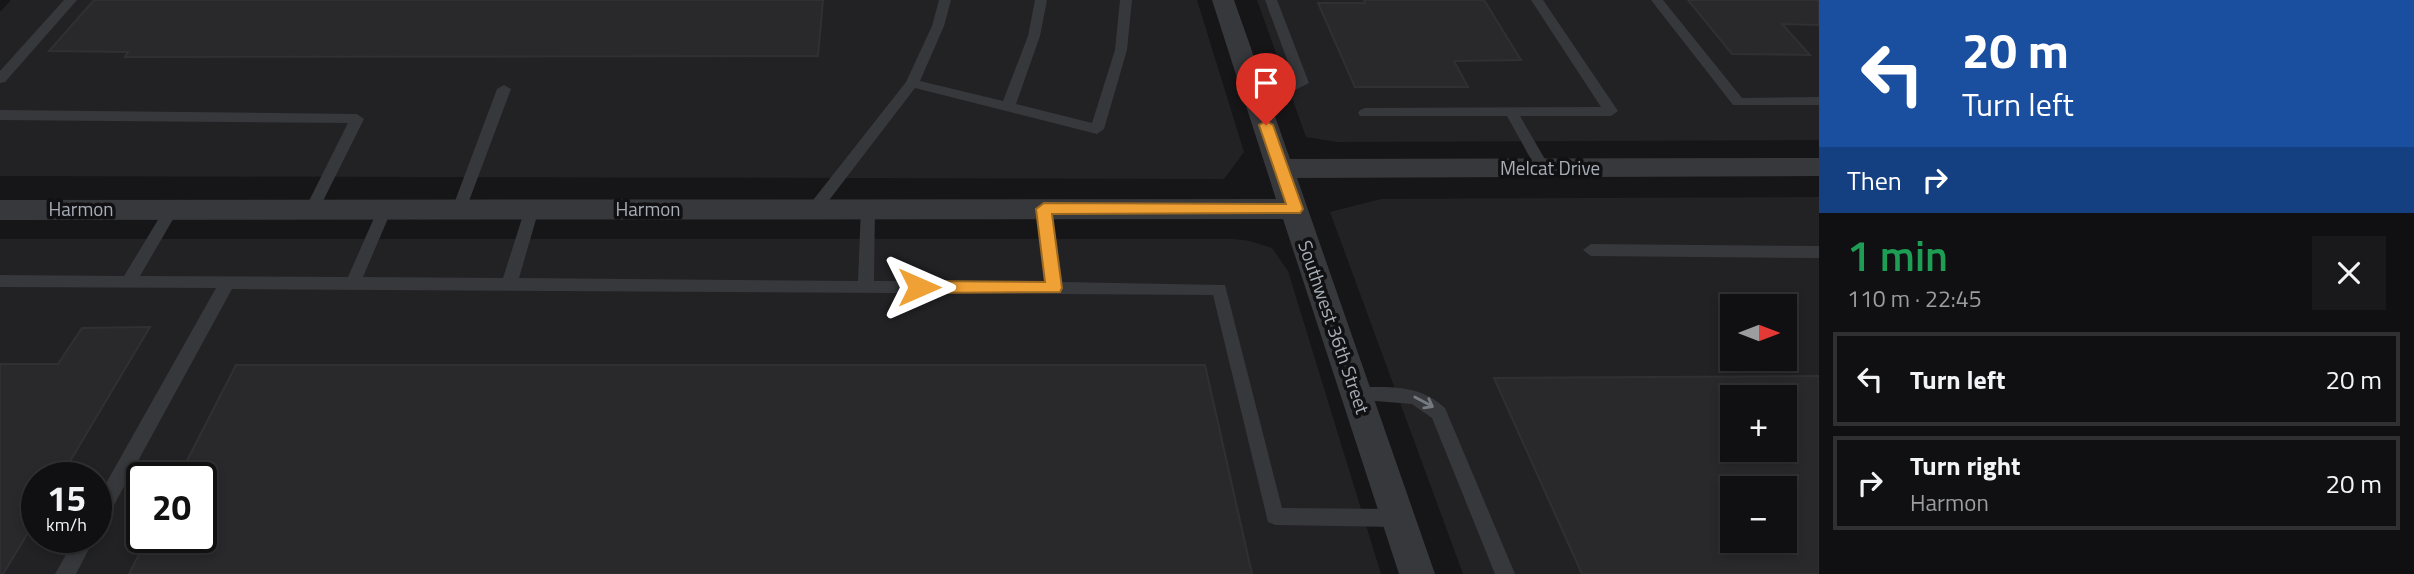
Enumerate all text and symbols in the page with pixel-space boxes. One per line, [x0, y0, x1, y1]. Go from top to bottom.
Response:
text: 20 m [1962, 12, 2069, 87]
icon: left [1847, 28, 1938, 119]
pin [1236, 53, 1296, 125]
icon: arrive [1247, 64, 1285, 102]
text: Turn left [1962, 80, 2074, 128]
street label: Melcat Drive [1500, 153, 1600, 182]
text: Then [1847, 161, 1902, 200]
icon: right [1916, 161, 1954, 199]
street label: Harmon [48, 194, 114, 223]
street label: Harmon [615, 194, 681, 223]
text: 1 min [1847, 223, 1948, 287]
street label: Southwest 36th Street [1291, 236, 1378, 418]
button: close [2312, 236, 2386, 310]
position arrow [882, 250, 956, 324]
text: 110 m · 22:45 [1847, 281, 1982, 316]
north arrow [1720, 294, 1797, 371]
map controls [1720, 294, 1797, 553]
icon: left [1851, 360, 1889, 398]
text: Turn left [1910, 360, 2005, 399]
text: 20 m [2325, 360, 2382, 399]
button: + [1720, 385, 1797, 462]
one-way arrow [1413, 395, 1433, 409]
text: Turn right [1910, 446, 2021, 485]
speed limit sign: 20 [126, 462, 217, 553]
icon: right [1851, 464, 1889, 502]
text: 20 m [2325, 464, 2382, 503]
text: 15 [47, 471, 86, 525]
button: − [1720, 476, 1797, 553]
text: Harmon [1910, 485, 1989, 520]
text: km/h [46, 511, 87, 538]

